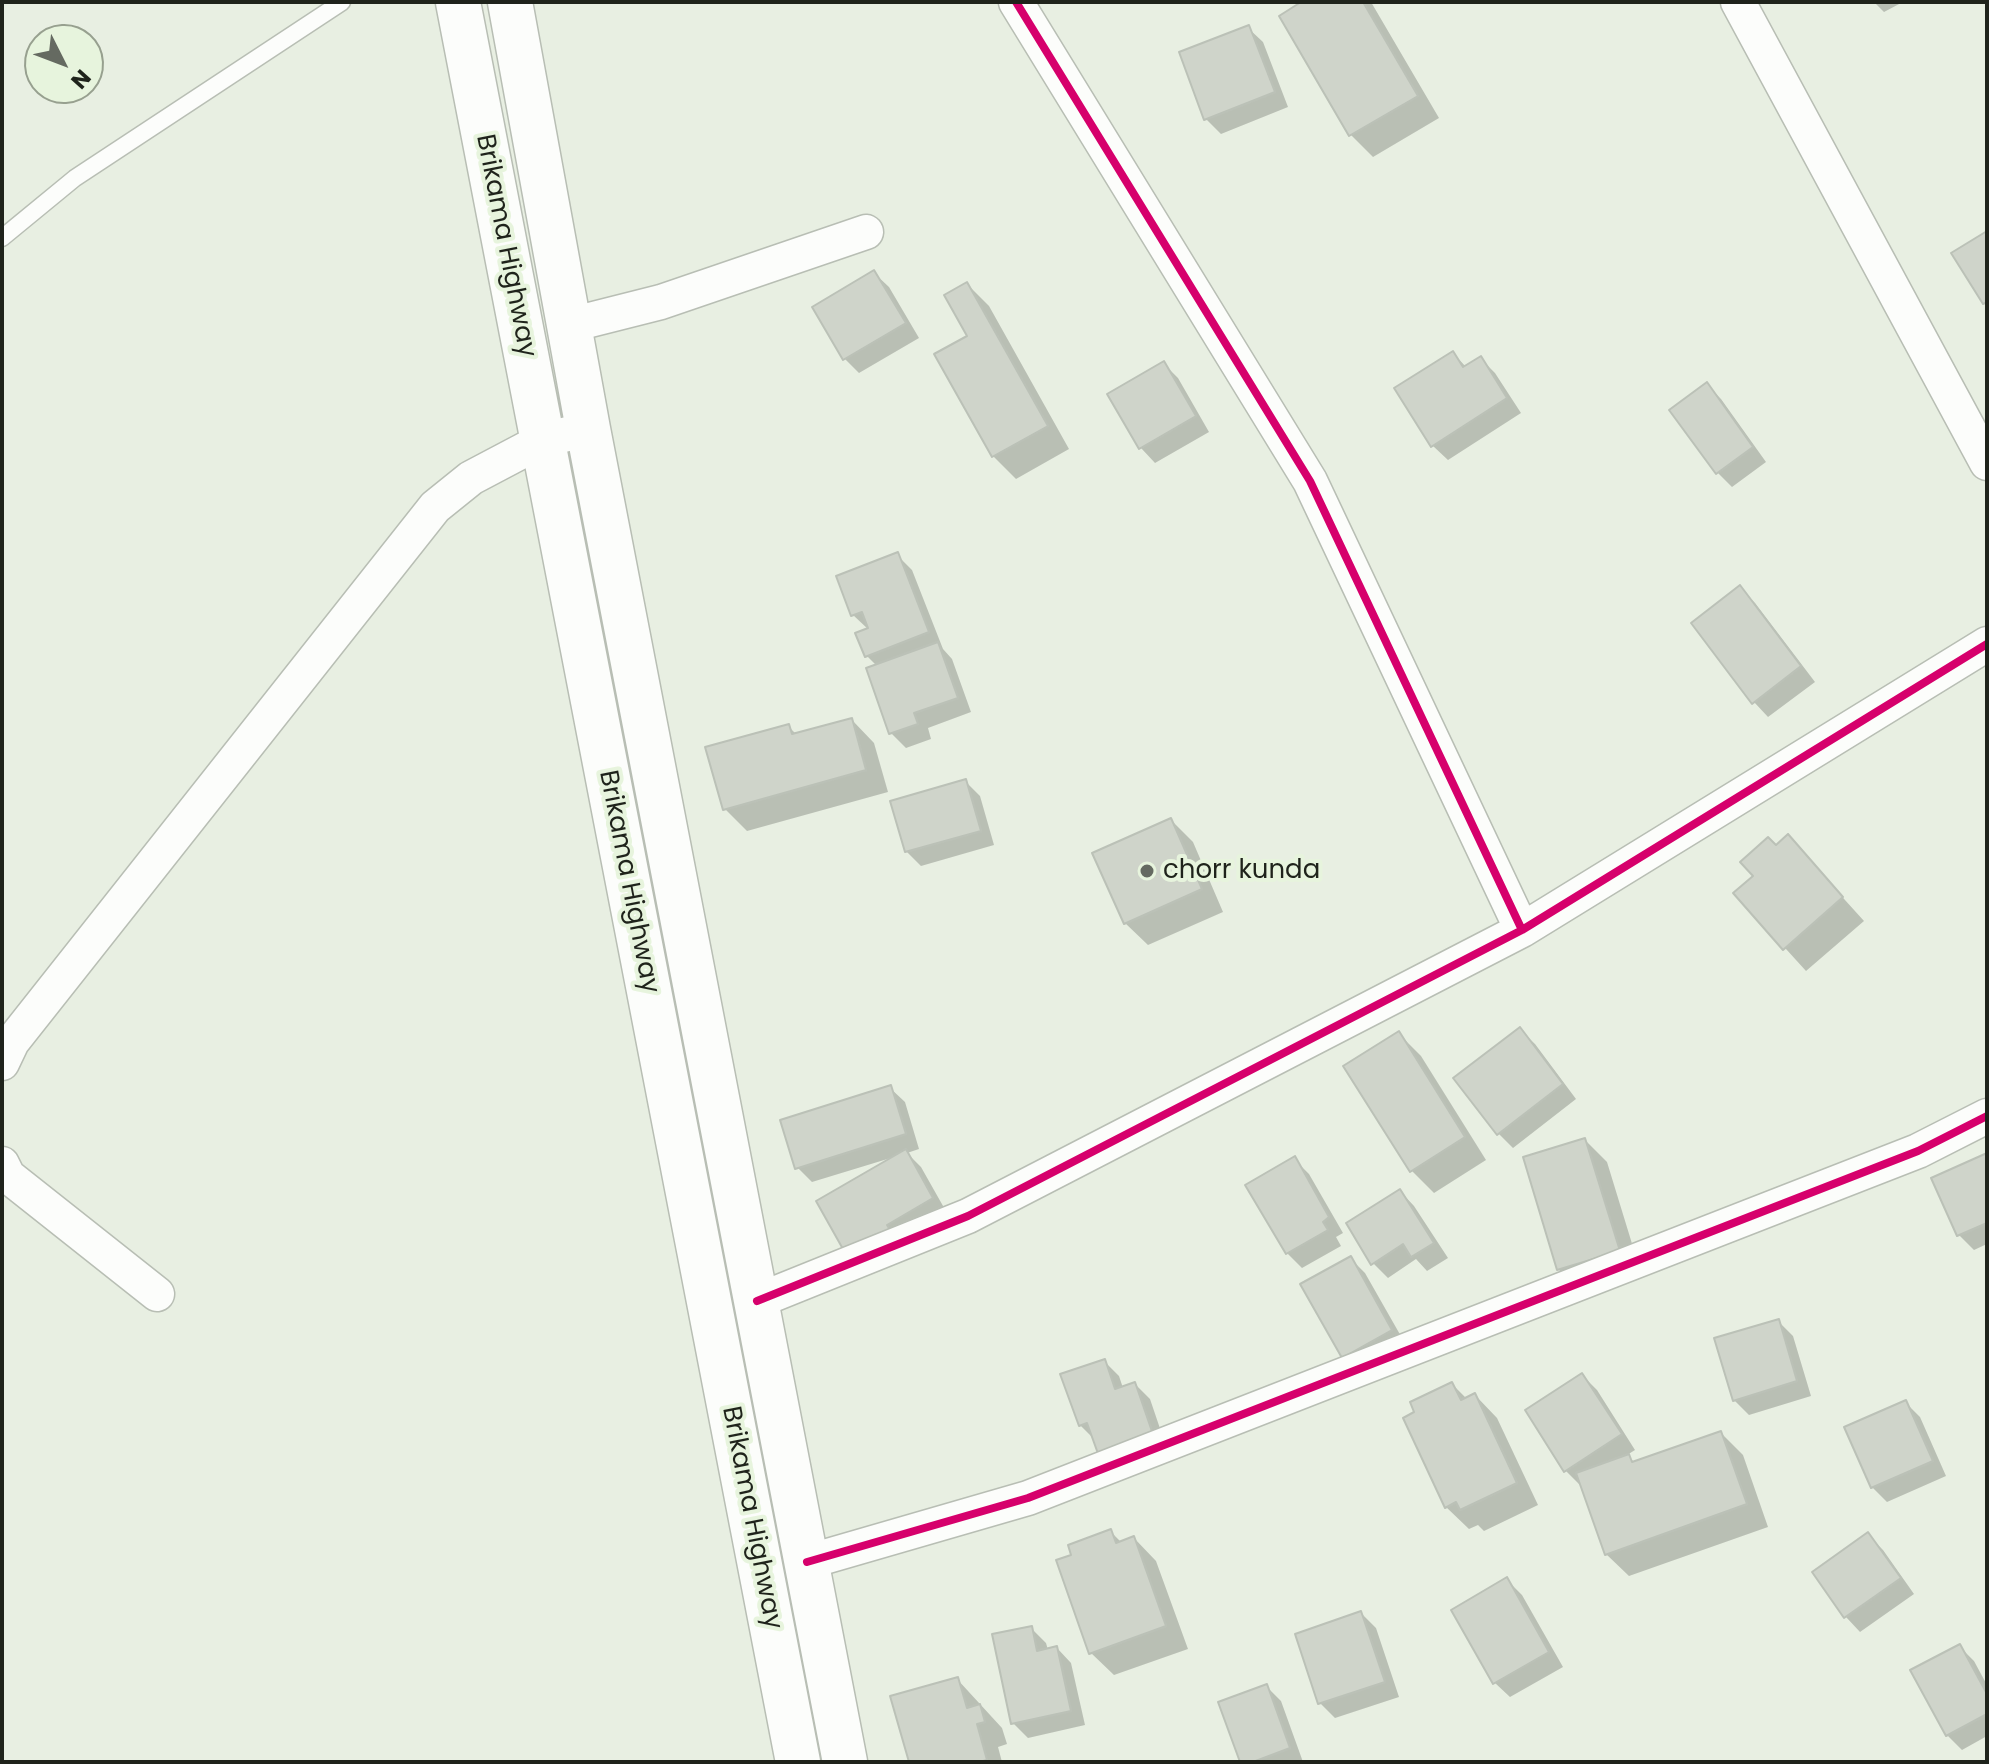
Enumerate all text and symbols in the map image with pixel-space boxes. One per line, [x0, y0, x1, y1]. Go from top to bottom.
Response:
north arrow [24, 24, 104, 104]
text: N [64, 63, 98, 96]
street label: Brikama Highway [468, 132, 542, 360]
street label: Brikama Highway [591, 768, 665, 996]
place label: chorr kunda [1163, 855, 1320, 887]
marker: chorr kunda [1138, 862, 1156, 880]
street label: Brikama Highway [714, 1404, 788, 1632]

